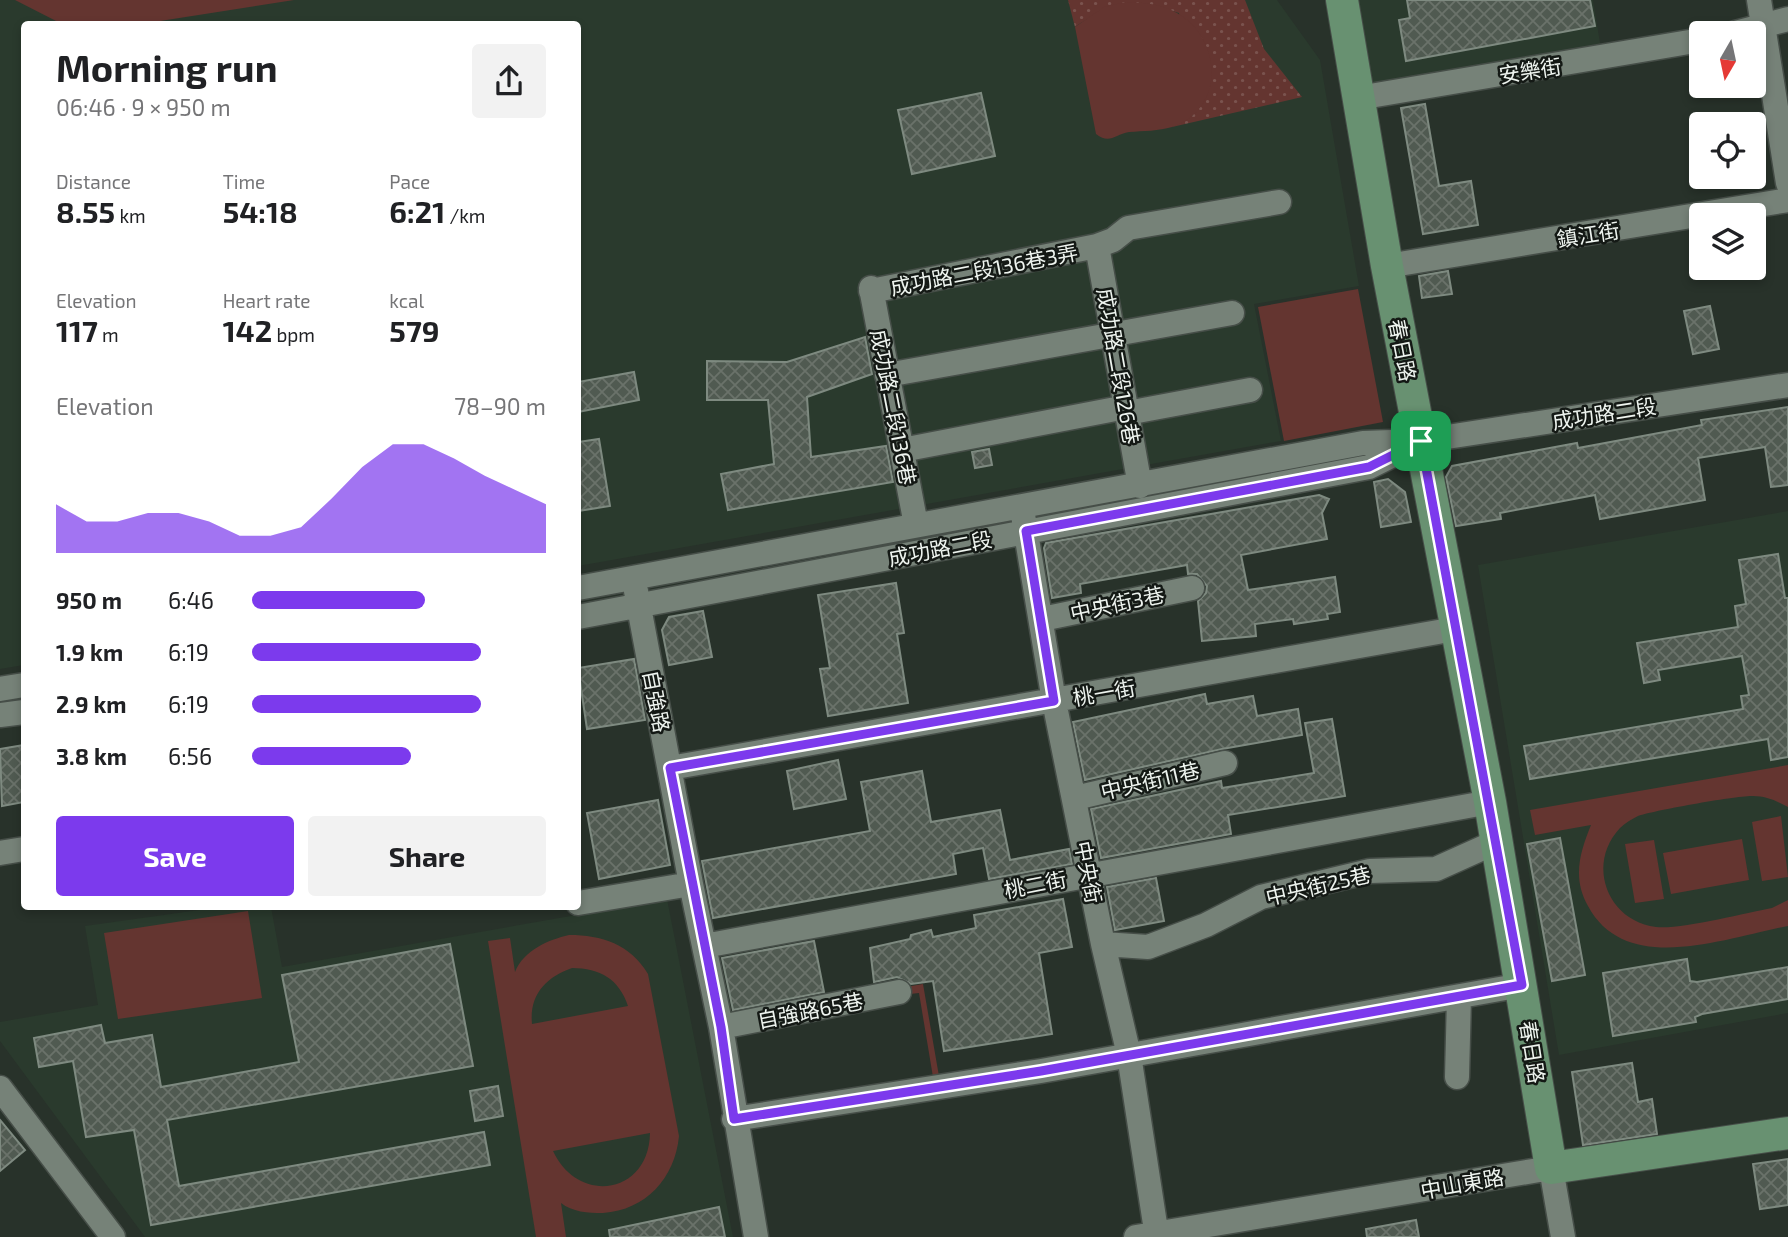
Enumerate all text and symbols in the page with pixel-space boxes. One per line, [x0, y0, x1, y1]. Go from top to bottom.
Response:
north arrow [1689, 21, 1766, 98]
map controls [1689, 21, 1766, 280]
text: Morning run [56, 44, 277, 90]
button: share [472, 44, 546, 118]
street label: 安樂街 [1497, 53, 1563, 87]
text: 06:46 · 9 × 950 m [56, 93, 231, 121]
button: locate [1689, 112, 1766, 189]
text: Distance [56, 170, 131, 193]
text: Time [223, 170, 265, 193]
text: Pace [389, 170, 430, 193]
text: 8.55 [56, 193, 115, 229]
text: 54:18 [223, 193, 298, 229]
text: 6:21 [389, 193, 445, 229]
button: layers [1689, 203, 1766, 280]
text: km [115, 204, 146, 227]
text: /km [445, 204, 486, 227]
street label: 鎮江街 [1555, 217, 1621, 251]
street label: 成功路二段136巷3弄 [888, 239, 1080, 299]
street label: 成功路二段126巷 [1093, 286, 1145, 446]
text: Elevation [56, 289, 137, 312]
text: Heart rate [223, 289, 311, 312]
text: kcal [389, 289, 424, 312]
text: 117 [56, 312, 98, 348]
text: 142 [223, 312, 272, 348]
text: 579 [389, 312, 439, 348]
street label: 春日路 [1385, 317, 1421, 383]
text: m [98, 323, 119, 346]
text: bpm [272, 323, 315, 346]
street label: 成功路二段136巷 [867, 327, 921, 487]
text: Elevation [56, 392, 154, 420]
text: 78–90 m [454, 392, 546, 420]
street label: 成功路二段 [1550, 392, 1658, 434]
pin [1391, 411, 1451, 471]
icon: arrive [1402, 422, 1440, 460]
street label: 成功路二段 [886, 526, 994, 570]
street label: 中央街3巷 [1068, 581, 1166, 625]
text: 950 m [56, 586, 122, 614]
text: 6:46 [168, 586, 214, 614]
text: 1.9 km [56, 638, 123, 666]
text: 6:19 [168, 638, 209, 666]
street label: 自強路 [639, 668, 675, 734]
street label: 桃一街 [1071, 674, 1137, 710]
text: 2.9 km [56, 690, 127, 718]
text: 6:19 [168, 690, 209, 718]
text: 3.8 km [56, 742, 127, 770]
text: 6:56 [168, 742, 212, 770]
street label: 中央街11巷 [1098, 756, 1202, 804]
button: Save [56, 816, 294, 896]
button: Share [308, 816, 546, 896]
street label: 中央街 [1071, 839, 1107, 905]
street label: 中央街25巷 [1263, 861, 1373, 909]
street label: 桃二街 [1002, 866, 1068, 902]
street label: 自強路65巷 [755, 987, 865, 1033]
street label: 春日路 [1516, 1019, 1550, 1085]
street label: 中山東路 [1418, 1163, 1506, 1203]

